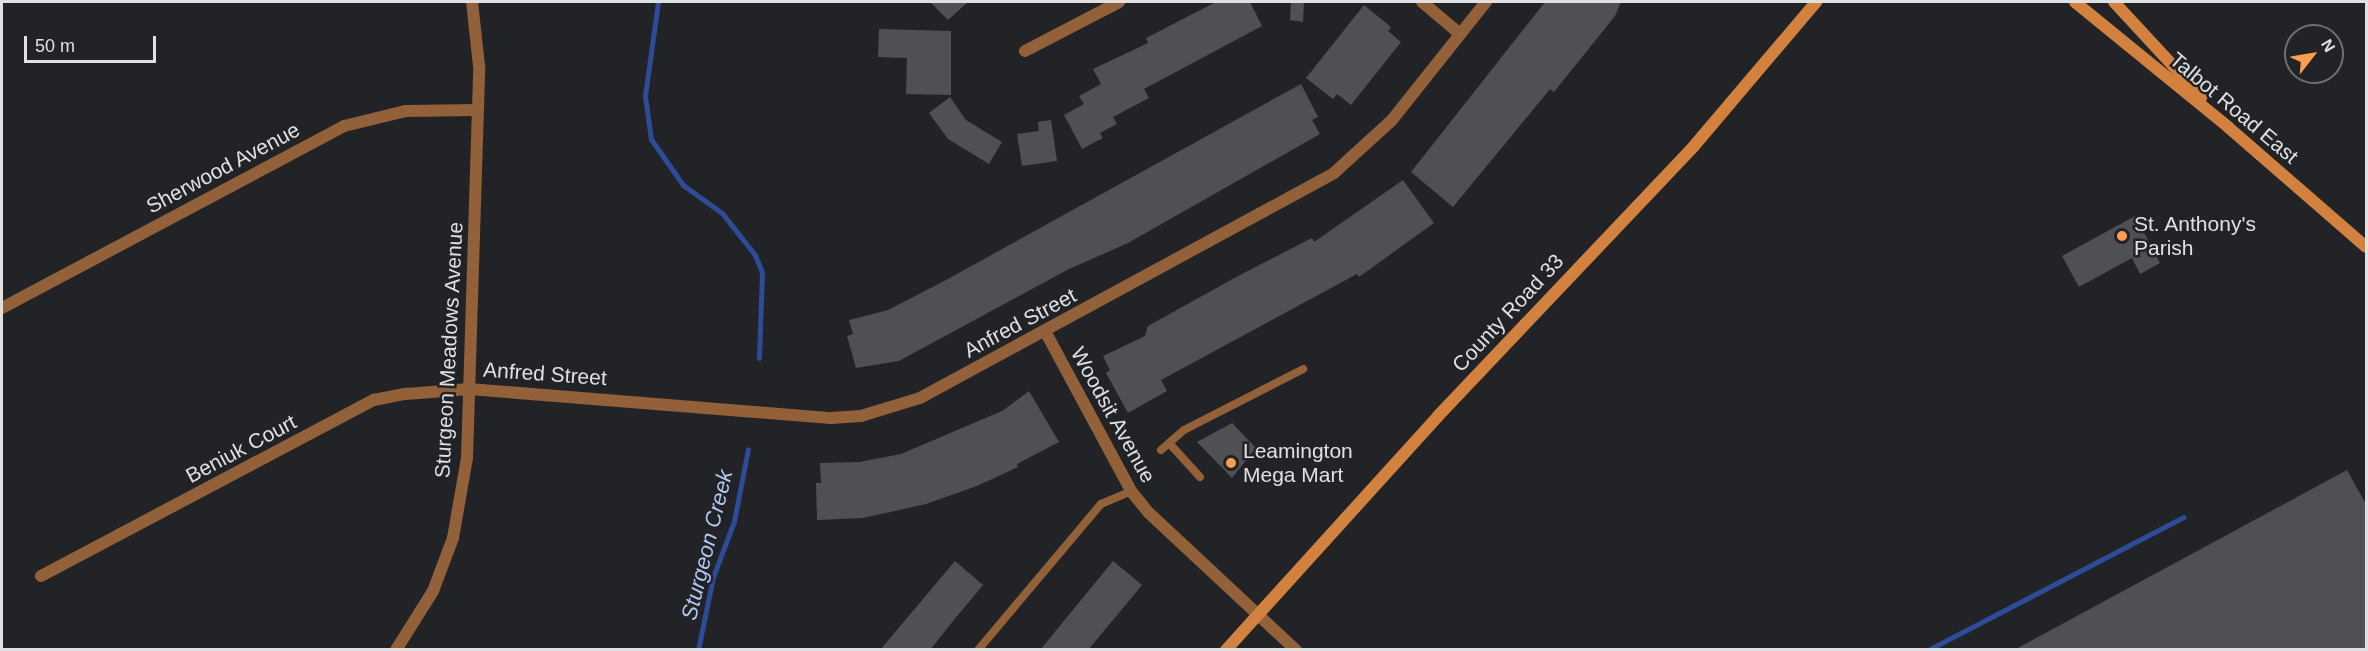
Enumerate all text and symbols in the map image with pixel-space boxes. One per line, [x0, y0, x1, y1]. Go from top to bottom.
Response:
scale bar [27, 24, 159, 62]
north arrow [2284, 24, 2344, 84]
text: 50 m [35, 36, 75, 56]
text: N [2318, 36, 2338, 55]
street label: Talbot Road East [2165, 47, 2303, 169]
street label: Sherwood Avenue [141, 117, 305, 219]
place label: St. Anthony's Parish [2134, 211, 2257, 261]
street label: Sturgeon Meadows Avenue [430, 221, 468, 479]
marker: St. Anthony's Parish [2115, 229, 2129, 243]
street label: County Road 33 [1447, 249, 1569, 377]
street label: Anfred Street [959, 283, 1081, 363]
street label: Woodsit Avenue [1065, 342, 1161, 488]
street label: Anfred Street [482, 357, 608, 391]
street label: Beniuk Court [181, 409, 301, 489]
place label: Leamington Mega Mart [1243, 438, 1353, 488]
marker: Leamington Mega Mart [1224, 456, 1238, 470]
water label: Sturgeon Creek [676, 467, 738, 623]

